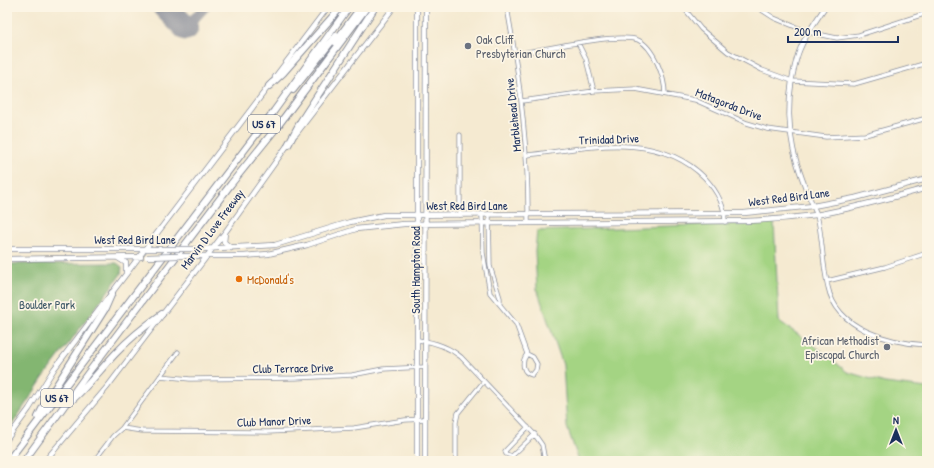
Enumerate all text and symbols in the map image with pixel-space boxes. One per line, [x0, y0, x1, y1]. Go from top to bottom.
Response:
scale bar [788, 18, 898, 44]
text: 200 m [794, 23, 821, 40]
place label: Oak Cliff Presbyterian Church [476, 31, 566, 62]
marker: Oak Cliff Presbyterian Church [463, 41, 473, 51]
street label: Marblehead Drive [501, 77, 525, 153]
street label: Matagorda Drive [693, 83, 765, 125]
road number: US 67 [248, 115, 280, 133]
street label: Trinidad Drive [578, 129, 640, 149]
street label: West Red Bird Lane [747, 184, 831, 210]
street label: Marvin D Love Freeway [176, 185, 248, 273]
street label: West Red Bird Lane [426, 197, 508, 214]
street label: South Hampton Road [407, 226, 424, 314]
street label: West Red Bird Lane [94, 231, 176, 248]
place label: McDonald's [247, 271, 294, 288]
marker: McDonald's [234, 274, 244, 284]
park label: Boulder Park [19, 296, 75, 313]
place label: African Methodist Episcopal Church [802, 332, 880, 363]
marker: African Methodist Episcopal Church [882, 342, 892, 352]
street label: Club Terrace Drive [252, 359, 334, 377]
road number: US 67 [41, 389, 73, 407]
north arrow [876, 410, 916, 450]
street label: Club Manor Drive [237, 411, 312, 431]
text: N [893, 413, 899, 427]

